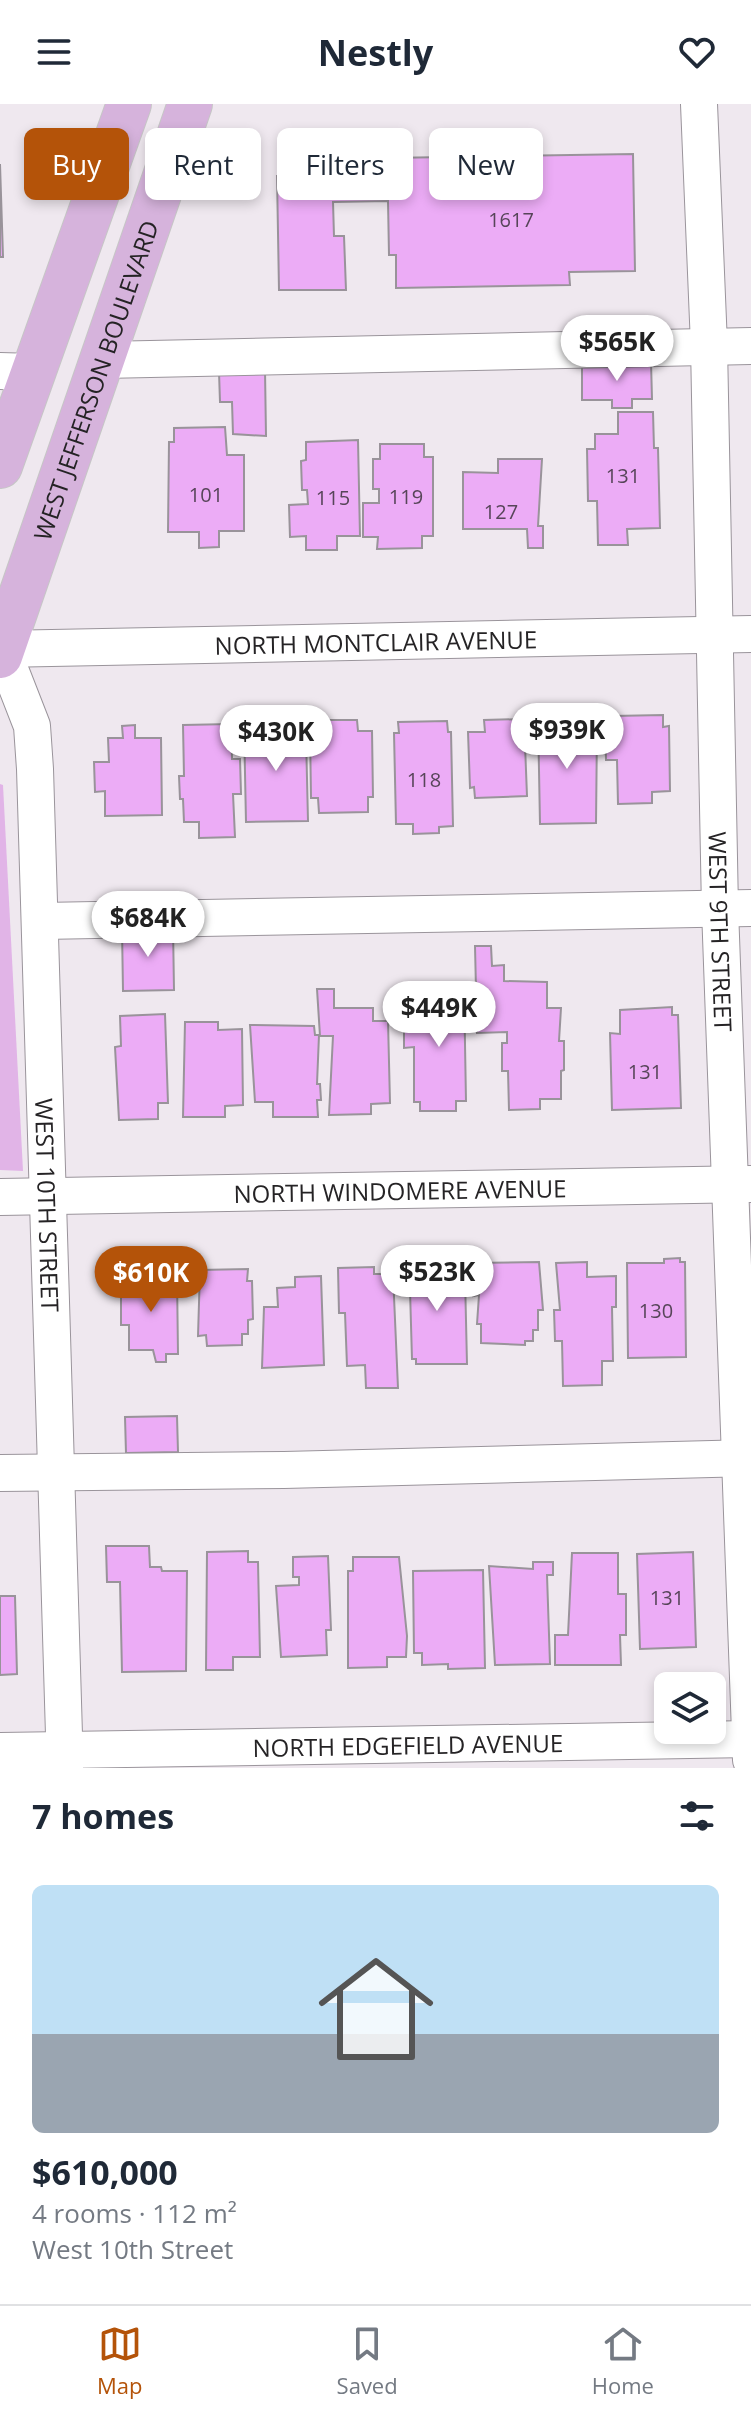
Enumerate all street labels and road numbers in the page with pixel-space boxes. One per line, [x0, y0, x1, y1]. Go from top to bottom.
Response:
street label: WEST JEFFERSON BOULEVARD [25, 216, 165, 544]
street label: NORTH MONTCLAIR AVENUE [214, 622, 538, 661]
street label: WEST 9TH STREET [702, 831, 741, 1032]
street label: WEST 10TH STREET [28, 1098, 68, 1312]
street label: NORTH WINDOMERE AVENUE [233, 1171, 567, 1209]
street label: NORTH EDGEFIELD AVENUE [252, 1726, 564, 1763]

